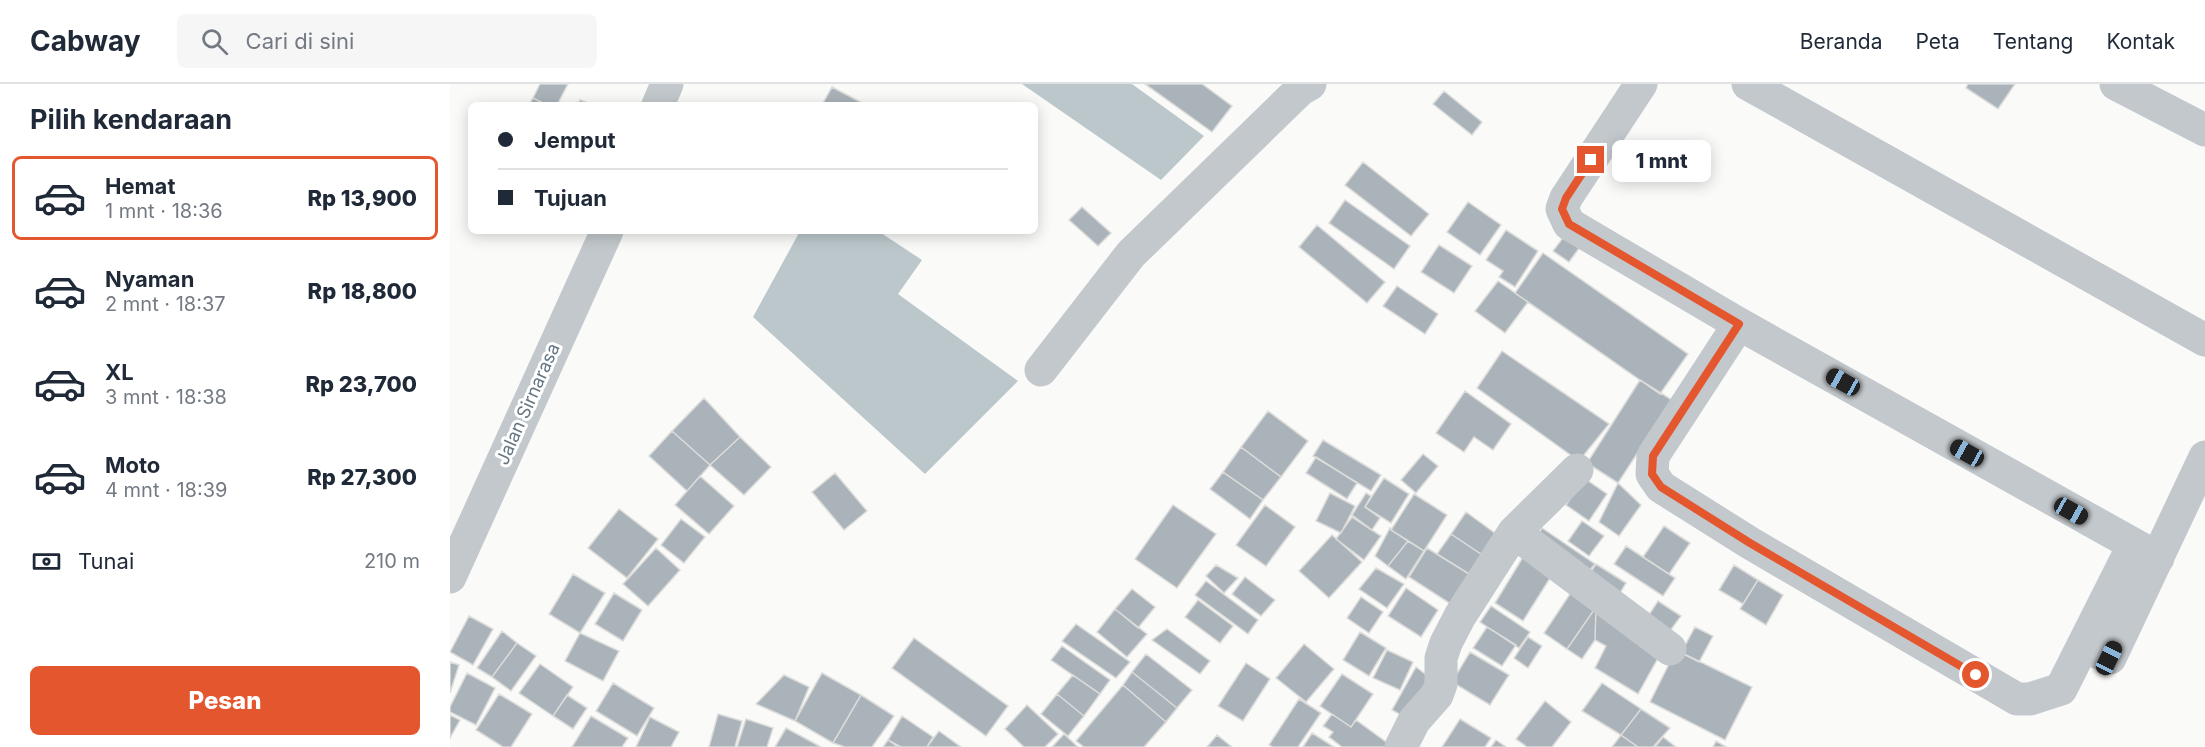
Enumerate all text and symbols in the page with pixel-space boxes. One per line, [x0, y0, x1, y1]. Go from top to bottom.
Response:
search box [177, 14, 597, 68]
text: Cabway [30, 24, 141, 58]
icon: search [198, 25, 231, 58]
text: Cari di sini [246, 28, 354, 54]
text: Beranda [1800, 29, 1882, 54]
text: Peta [1915, 29, 1960, 54]
text: Tentang [1993, 29, 2073, 54]
text: Kontak [2106, 29, 2175, 54]
text: Pilih kendaraan [30, 103, 232, 136]
text: Jemput [534, 127, 616, 153]
callout: 1 mnt [1612, 139, 1711, 181]
route end [1577, 146, 1604, 173]
text: 1 mnt [1635, 149, 1688, 173]
icon: car [33, 171, 87, 225]
text: Hemat [105, 173, 175, 199]
text: Rp 13,900 [307, 185, 417, 211]
text: Tujuan [534, 185, 607, 211]
text: 1 mnt · 18:36 [105, 199, 223, 223]
icon: car [33, 264, 87, 318]
text: Nyaman [105, 266, 194, 292]
text: Rp 18,800 [308, 278, 417, 304]
text: 2 mnt · 18:37 [105, 292, 226, 316]
street label: Jalan Sirnarasa [491, 340, 564, 468]
icon: car [33, 357, 87, 411]
text: XL [105, 359, 134, 385]
car [1823, 365, 1863, 399]
text: Rp 23,700 [305, 371, 417, 397]
text: 3 mnt · 18:38 [105, 385, 227, 409]
car [1947, 436, 1987, 470]
icon: car [33, 450, 87, 504]
text: Moto [105, 452, 160, 478]
text: Rp 27,300 [307, 464, 417, 490]
text: 4 mnt · 18:39 [105, 478, 227, 502]
car [2051, 494, 2091, 528]
icon: cash [30, 545, 63, 578]
text: Tunai [78, 548, 134, 574]
text: 210 m [364, 549, 420, 573]
car [2093, 638, 2125, 678]
route start [1962, 661, 1989, 688]
button: Pesan [30, 666, 420, 735]

